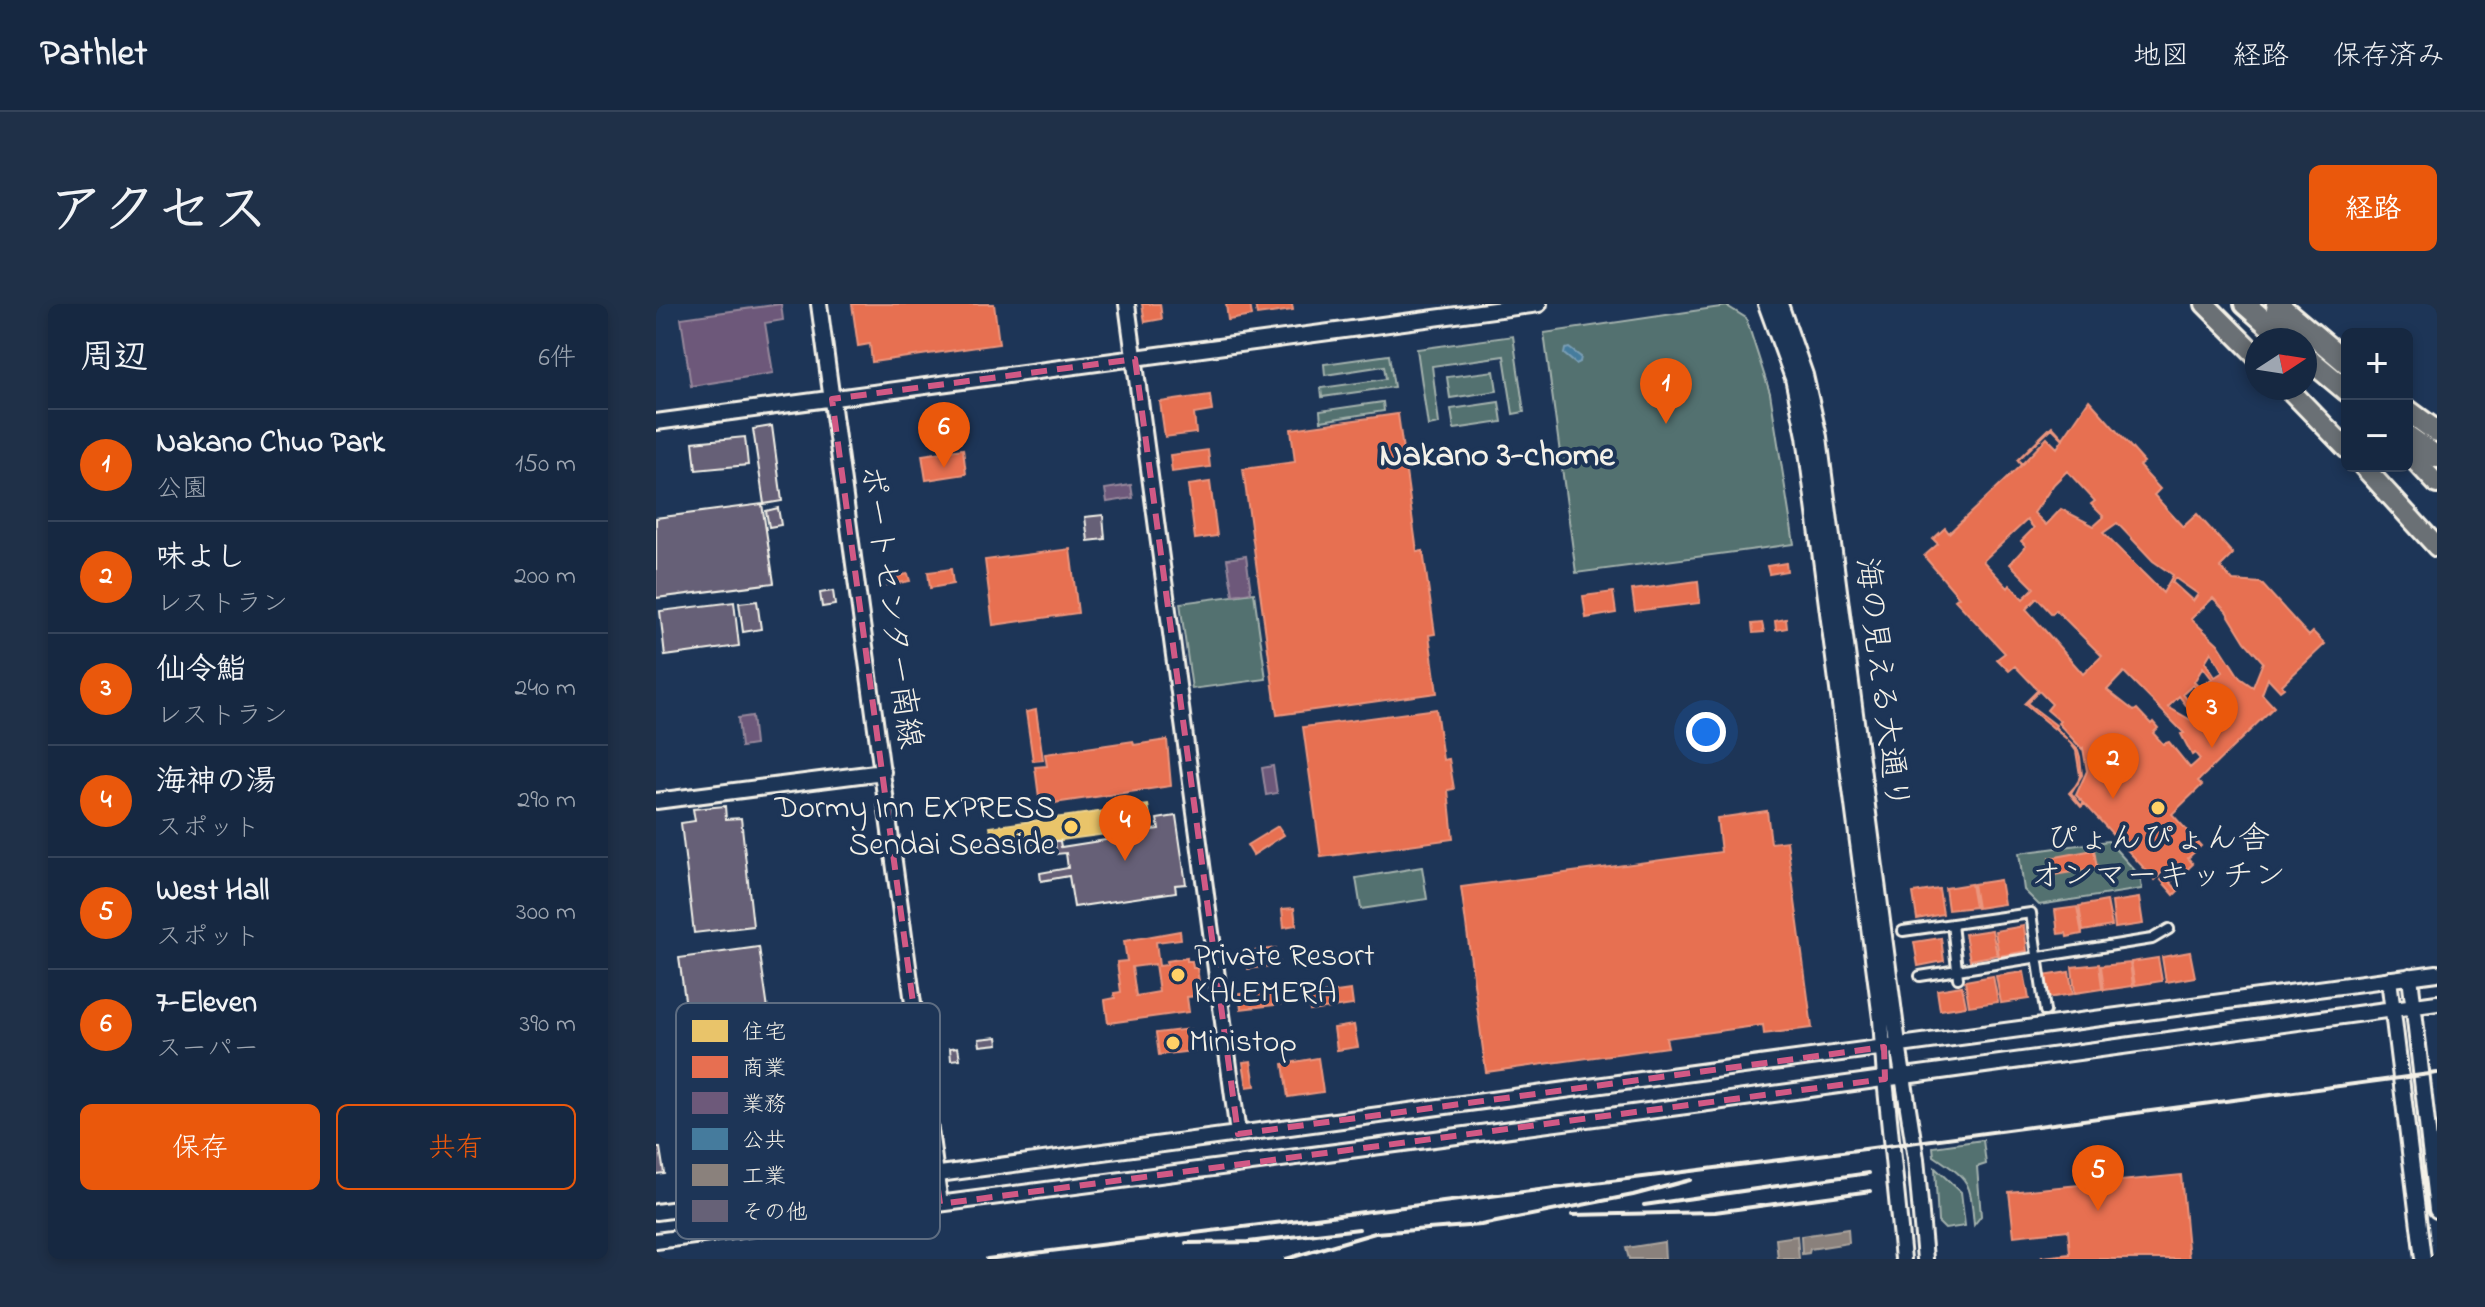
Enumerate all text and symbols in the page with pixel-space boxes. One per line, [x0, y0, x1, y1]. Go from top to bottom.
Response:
text: Pathlet [40, 27, 147, 83]
text: 地図 [2133, 37, 2189, 78]
text: 経路 [2233, 37, 2289, 78]
text: 保存済み [2333, 37, 2445, 78]
button: 経路 [2309, 165, 2437, 251]
text: アクセス [48, 173, 269, 254]
north arrow [2245, 328, 2317, 400]
map controls [2341, 328, 2413, 472]
button: + [2341, 328, 2413, 400]
text: 周辺 [80, 334, 148, 384]
text: 6件 [539, 340, 576, 378]
pin: 1 [1640, 358, 1692, 424]
button: − [2341, 400, 2413, 472]
pin: 6 [918, 402, 970, 468]
text: Nakano Chuo Park [156, 422, 385, 466]
district label: Nakano 3-chome [1380, 432, 1615, 482]
text: 1 [102, 446, 110, 484]
text: 150 m [515, 446, 576, 484]
street label: ポートセンター南線 [846, 462, 932, 752]
text: 公園 [156, 471, 208, 509]
text: 味よし [156, 537, 246, 581]
street label: 海の見える大通り [1841, 555, 1919, 813]
text: 2 [100, 558, 112, 596]
text: 200 m [514, 558, 576, 596]
text: レストラン [156, 586, 288, 624]
text: 仙令鮨 [156, 649, 246, 693]
text: 3 [101, 670, 111, 708]
text: 240 m [514, 670, 576, 708]
pin: 3 [2186, 682, 2238, 748]
text: レストラン [156, 698, 288, 736]
your location [1686, 712, 1726, 752]
pin: 2 [2087, 733, 2139, 799]
text: 海神の湯 [156, 761, 276, 805]
text: 4 [101, 782, 111, 820]
text: 290 m [517, 782, 576, 820]
place label: Dormy Inn EXPRESS Sendai Seaside [774, 786, 1056, 870]
pin: 4 [1099, 795, 1151, 861]
marker: ぴょんぴょん舎 オンマーキッチン [2149, 799, 2167, 817]
text: スポット [156, 810, 260, 848]
place label: ぴょんぴょん舎 オンマーキッチン [2030, 817, 2286, 901]
marker: Dormy Inn EXPRESS Sendai Seaside [1062, 818, 1080, 836]
text: West Hall [156, 870, 269, 914]
text: 5 [99, 894, 113, 932]
text: 300 m [516, 894, 576, 932]
text: スポット [156, 919, 260, 957]
place label: Private Resort KALEMERA [1194, 934, 1375, 1018]
marker: Private Resort KALEMERA [1169, 966, 1187, 984]
text: 7-Eleven [156, 982, 257, 1026]
legend [676, 1003, 940, 1239]
text: 6 [100, 1006, 112, 1044]
text: 390 m [520, 1006, 576, 1044]
text: 住宅 [742, 1018, 786, 1050]
place label: Ministop [1189, 1020, 1297, 1067]
text: スーパー [156, 1031, 259, 1069]
marker: Ministop [1164, 1034, 1182, 1052]
text: 商業 [742, 1054, 786, 1086]
text: 業務 [742, 1090, 786, 1122]
button: 保存 [80, 1104, 320, 1190]
button: 共有 [336, 1104, 576, 1190]
text: 公共 [742, 1126, 786, 1158]
pin: 5 [2072, 1145, 2124, 1211]
text: 工業 [742, 1162, 786, 1194]
text: その他 [742, 1198, 808, 1230]

